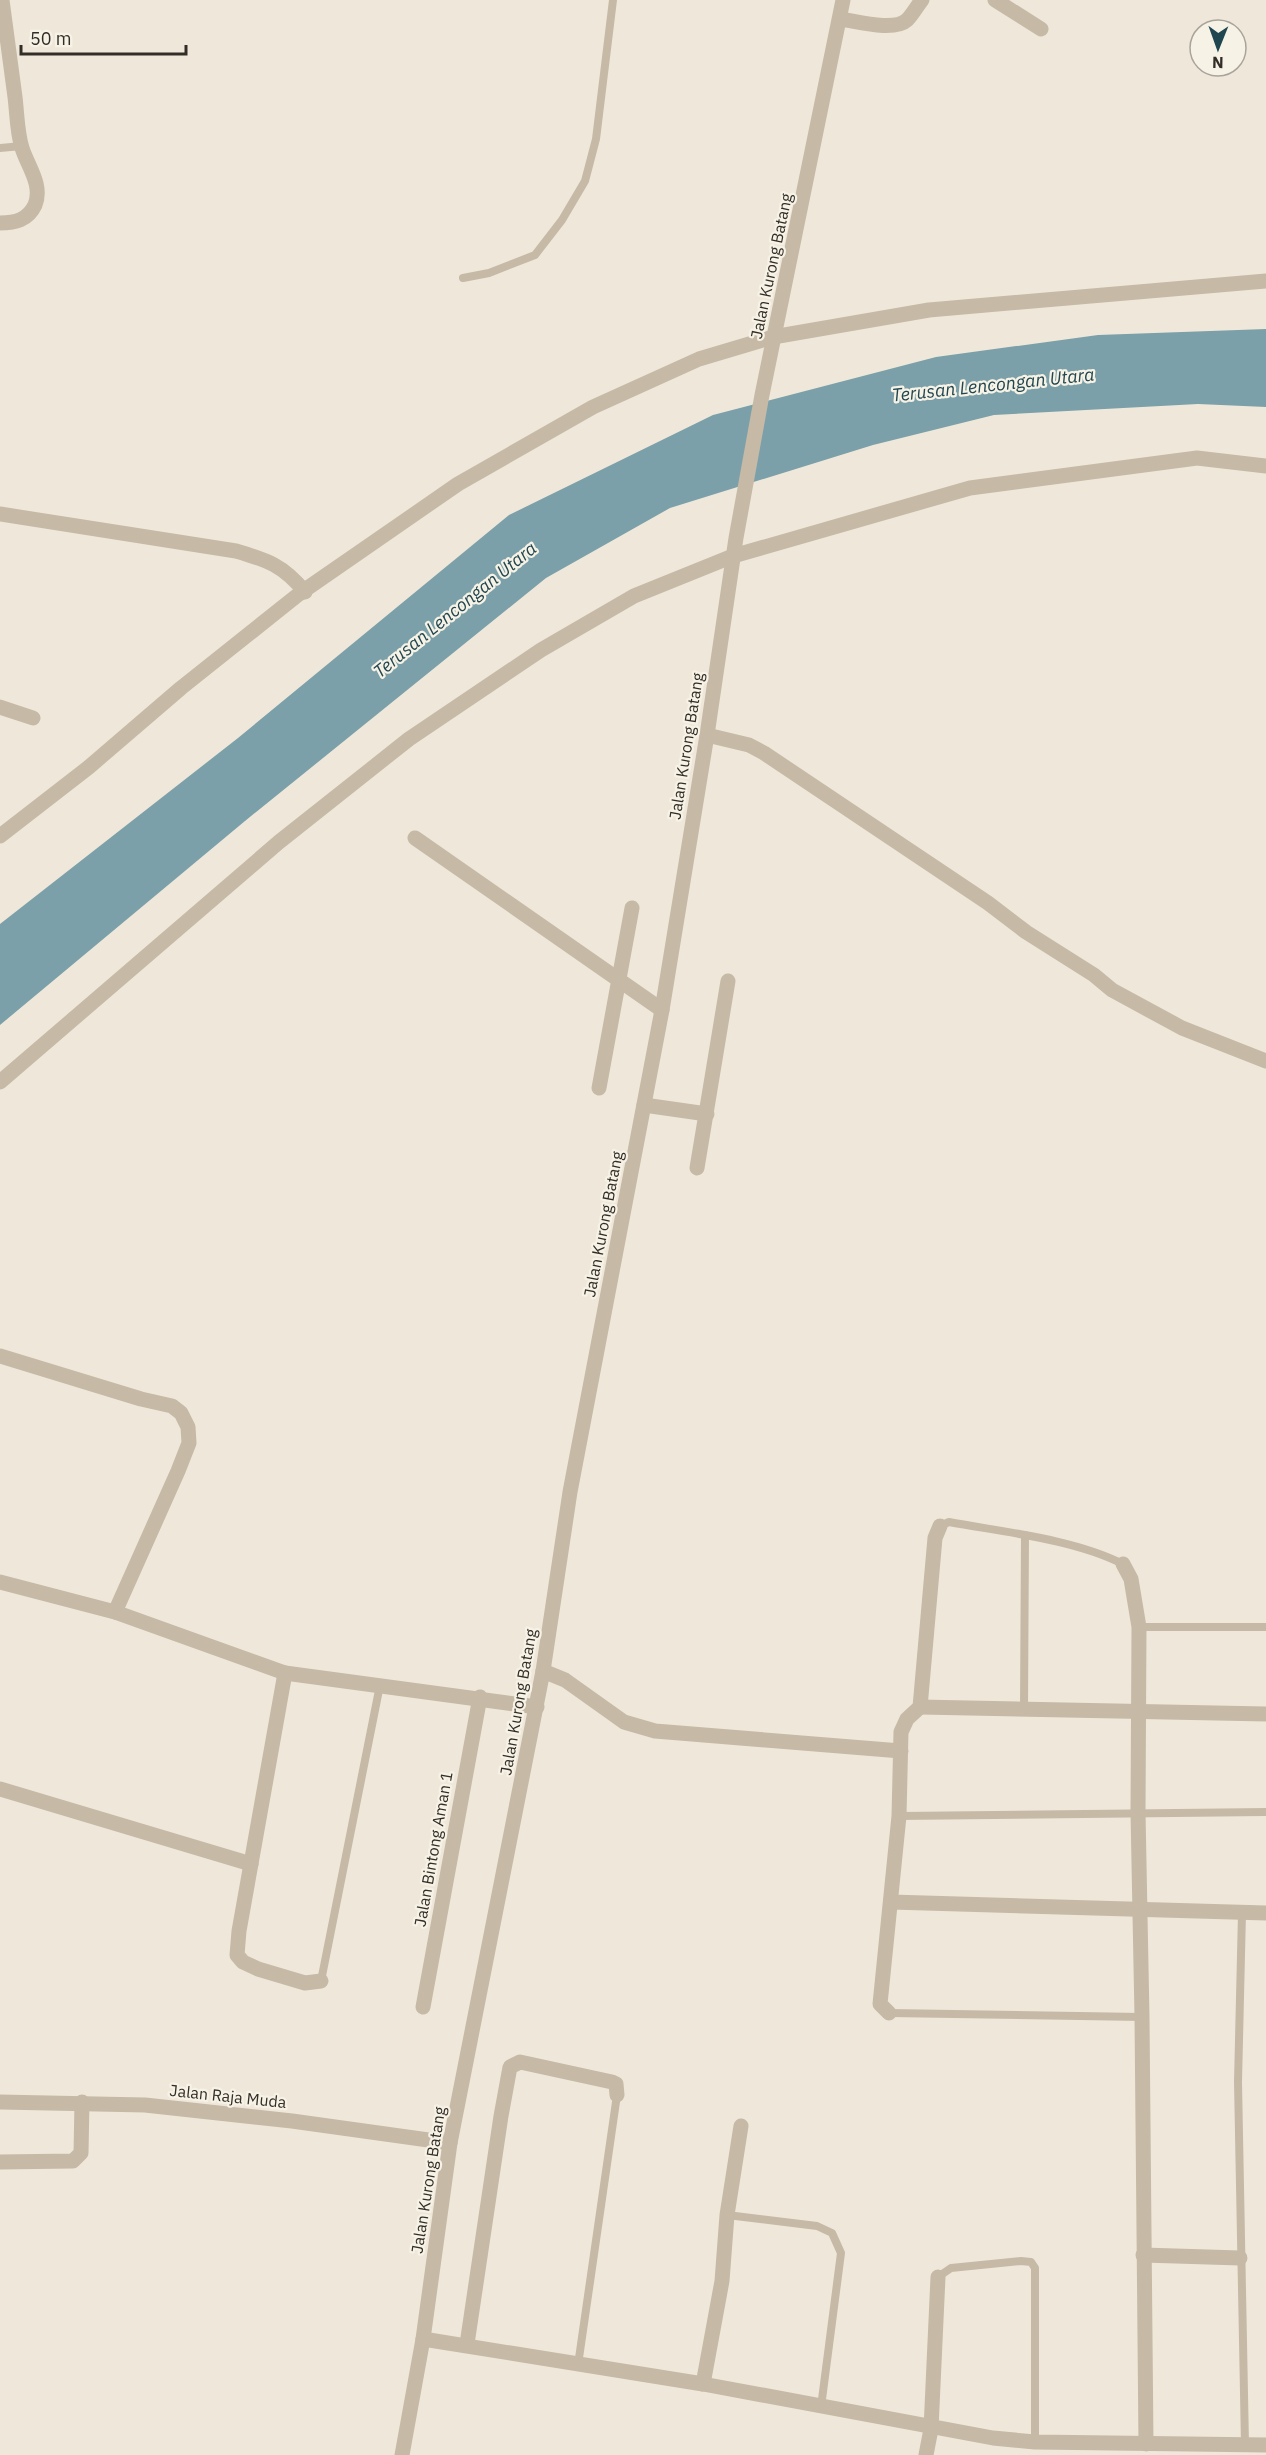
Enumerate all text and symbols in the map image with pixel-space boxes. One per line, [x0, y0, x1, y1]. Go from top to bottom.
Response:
scale bar [21, 18, 186, 56]
north arrow [1188, 18, 1248, 78]
text: 50 m [30, 27, 72, 50]
text: N [1212, 53, 1224, 73]
street label: Jalan Kurong Batang [746, 191, 796, 341]
water label: Terusan Lencongan Utara [891, 362, 1095, 407]
water label: Terusan Lencongan Utara [368, 537, 541, 683]
street label: Jalan Kurong Batang [665, 671, 708, 821]
street label: Jalan Kurong Batang [579, 1149, 627, 1299]
street label: Jalan Kurong Batang [495, 1627, 541, 1777]
street label: Jalan Bintong Aman 1 [410, 1770, 456, 1928]
street label: Jalan Raja Muda [169, 2080, 288, 2112]
street label: Jalan Kurong Batang [407, 2105, 450, 2255]

